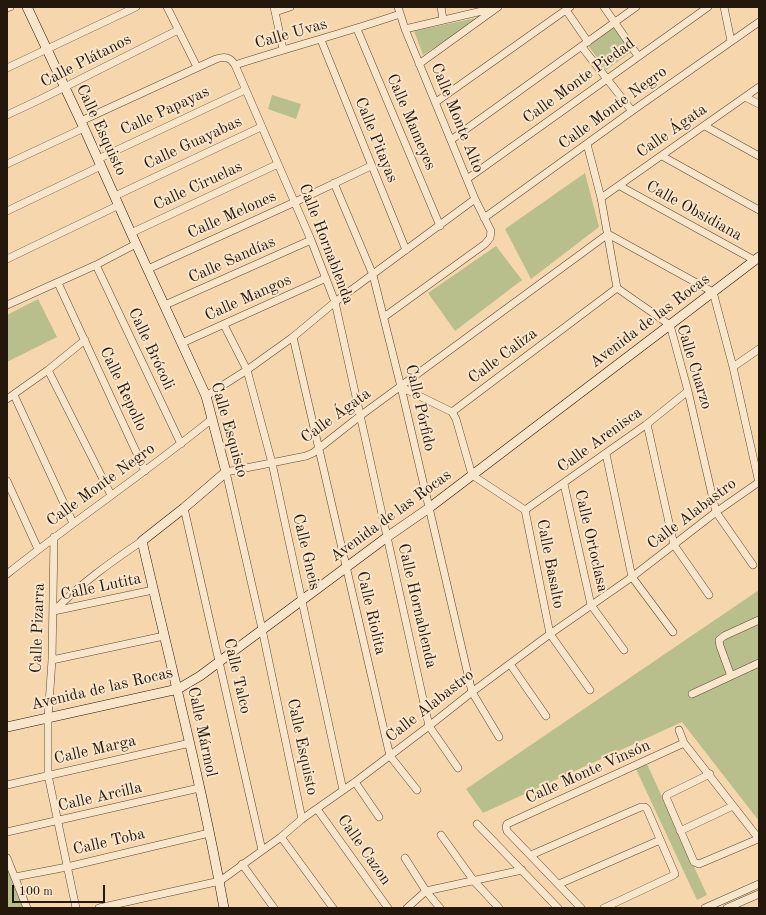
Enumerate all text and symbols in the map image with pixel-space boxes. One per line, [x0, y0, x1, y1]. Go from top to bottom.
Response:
street label: Calle Uvas [253, 15, 329, 53]
street label: Calle Plátanos [37, 30, 135, 92]
street label: Calle Monte Piedad [519, 34, 639, 128]
street label: Calle Monte Alto [426, 60, 488, 176]
street label: Calle Monte Negro [555, 62, 671, 154]
street label: Calle Mameyes [382, 71, 440, 173]
street label: Calle Esquisto [71, 81, 131, 179]
street label: Calle Papayas [117, 82, 213, 140]
street label: Calle Pitayas [350, 95, 402, 185]
street label: Calle Ágata [633, 100, 711, 162]
street label: Calle Guayabas [141, 112, 245, 174]
street label: Calle Ciruelas [151, 157, 245, 215]
street label: Calle Obsidiana [643, 177, 745, 245]
street label: Calle Hornablenda [294, 181, 358, 307]
street label: Calle Melones [185, 187, 279, 243]
street label: Calle Sandías [186, 232, 278, 288]
street label: Calle Mangos [202, 270, 294, 326]
street label: Avenida de las Rocas [586, 270, 714, 372]
street label: Calle Brócoli [124, 305, 178, 393]
street label: Calle Cuarzo [672, 322, 716, 412]
street label: Calle Caliza [465, 324, 541, 388]
street label: Calle Repollo [95, 344, 151, 434]
street label: Calle Pórfido [401, 363, 439, 453]
street label: Calle Esquisto [206, 380, 252, 480]
street label: Calle Ágata [297, 384, 375, 448]
street label: Calle Arenisca [554, 403, 646, 477]
street label: Calle Monte Negro [43, 439, 159, 531]
street label: Avenida de las Rocas [327, 466, 455, 566]
street label: Calle Alabastro [644, 474, 740, 554]
street label: Calle Ortoclasa [570, 488, 612, 594]
street label: Calle Gneis [288, 512, 324, 592]
street label: Calle Basalto [532, 518, 568, 610]
street label: Calle Hornablenda [393, 542, 441, 670]
street label: Calle Lutita [59, 569, 143, 605]
street label: Calle Riolita [352, 569, 390, 657]
street label: Calle Pizarra [27, 583, 49, 673]
street label: Calle Talco [219, 636, 255, 716]
street label: Avenida de las Rocas [29, 663, 175, 715]
street label: Calle Alabastro [382, 666, 478, 746]
street label: Calle Mármol [183, 685, 221, 779]
street label: Calle Esquisto [282, 697, 322, 797]
street label: Calle Marga [52, 731, 138, 769]
street label: Calle Monte Vinsón [523, 736, 653, 808]
street label: Calle Arcilla [56, 778, 144, 816]
street label: Calle Cazon [333, 811, 395, 889]
street label: Calle Toba [71, 824, 147, 860]
scale bar [14, 877, 107, 903]
text: 100 m [19, 886, 53, 898]

